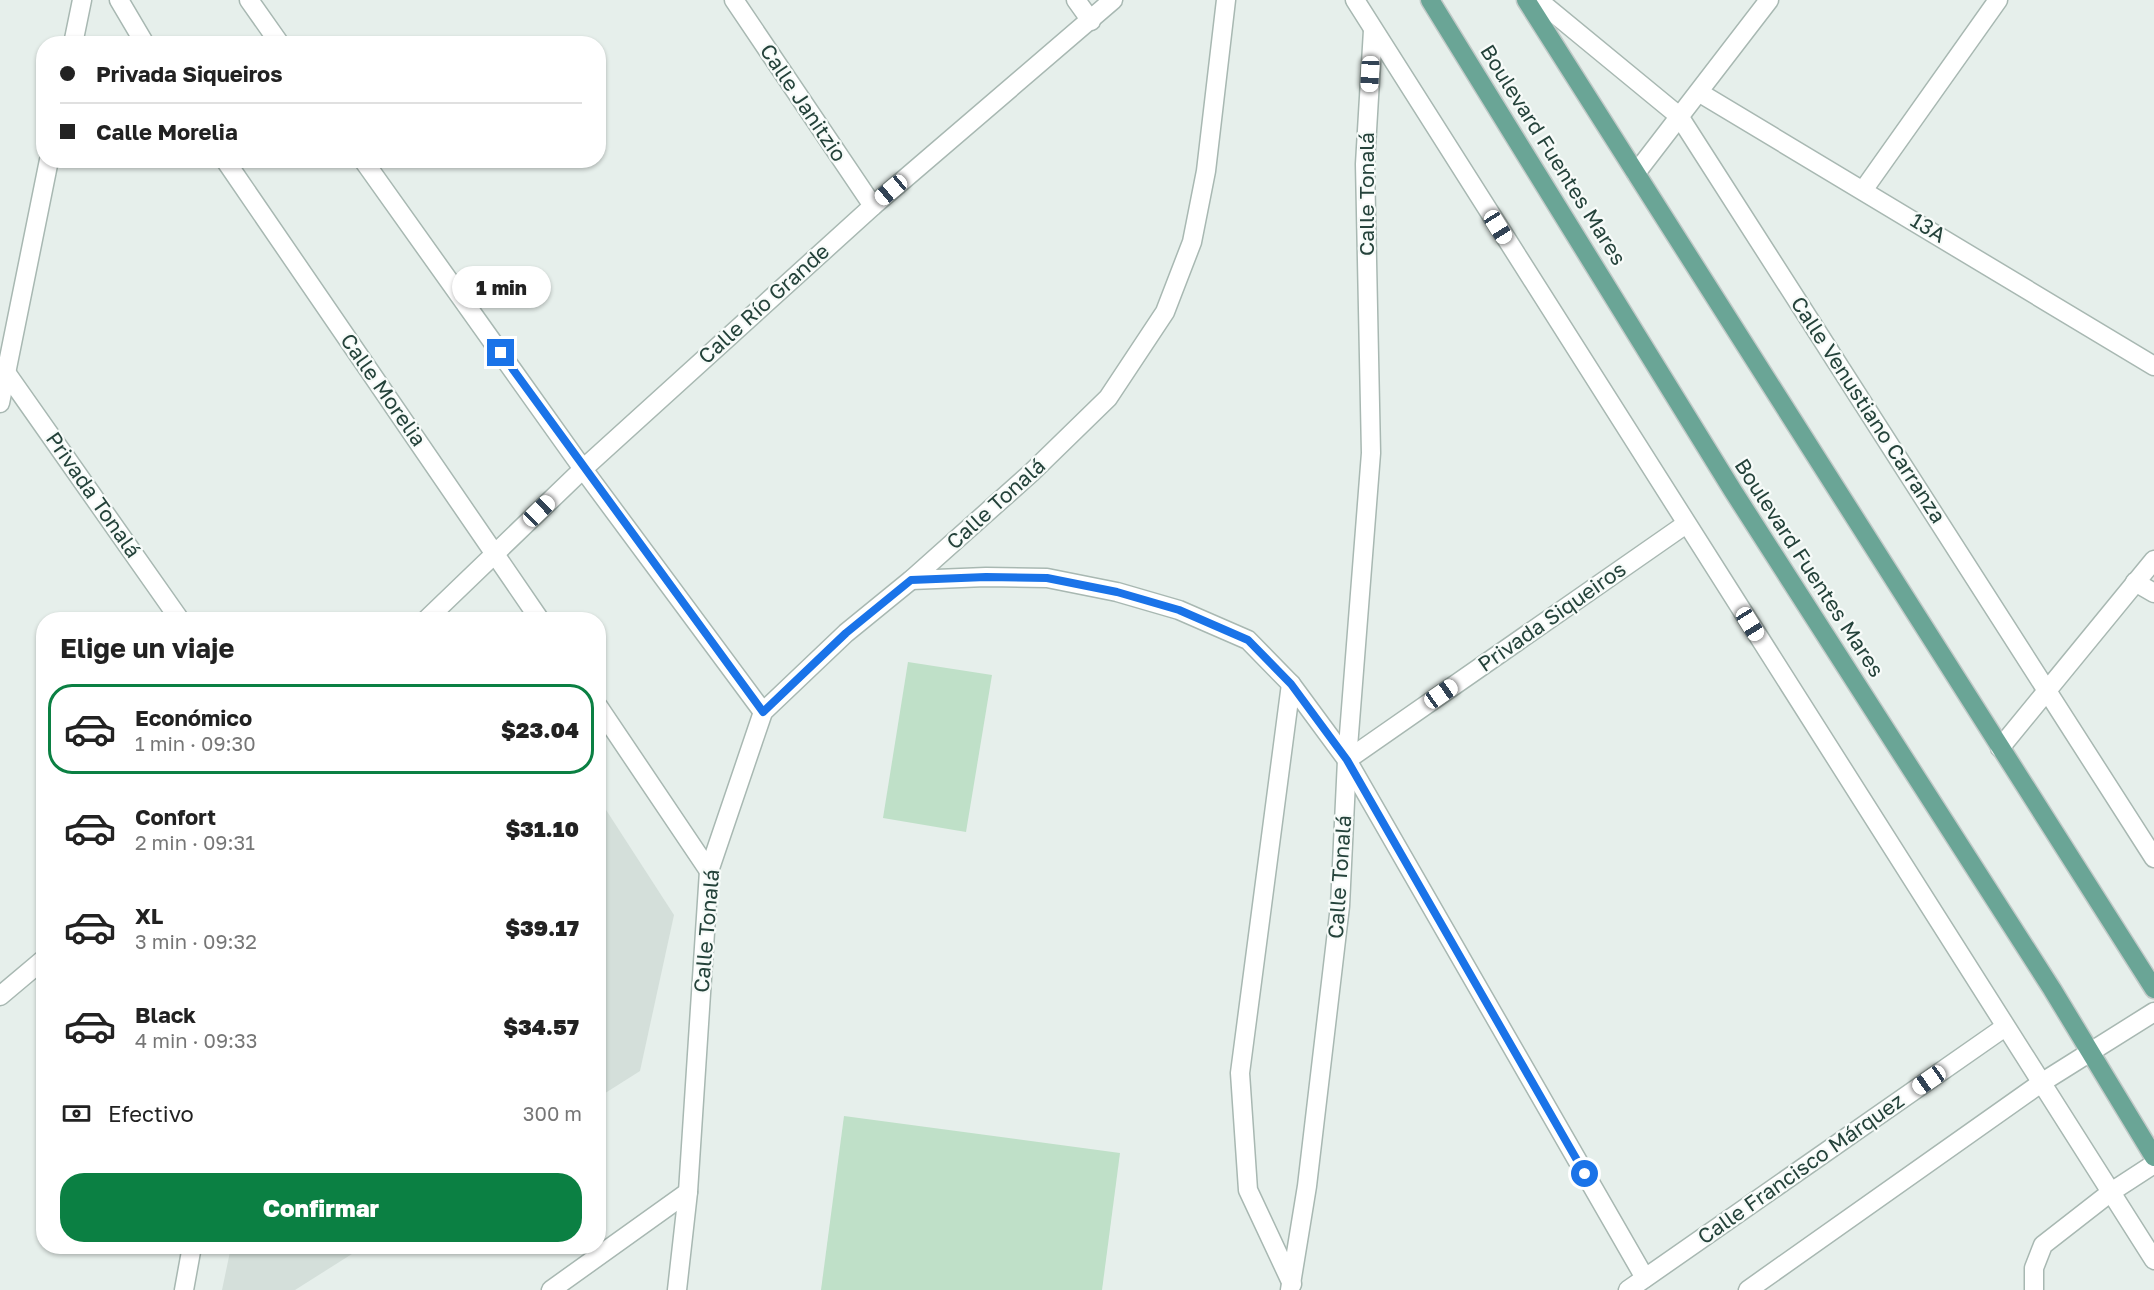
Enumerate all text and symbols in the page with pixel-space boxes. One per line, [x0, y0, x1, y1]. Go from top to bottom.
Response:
street label: Calle Janitzio [755, 39, 853, 166]
street label: Boulevard Fuentes Mares [1475, 39, 1632, 270]
car [1360, 56, 1380, 92]
text: Privada Siqueiros [96, 60, 283, 87]
text: Calle Morelia [96, 118, 238, 145]
street label: Calle Tonalá [1353, 132, 1379, 256]
car [871, 172, 911, 208]
car [1481, 207, 1515, 247]
street label: 13A [1906, 207, 1951, 248]
street label: Calle Río Grande [692, 238, 834, 369]
callout: 1 min [452, 266, 550, 308]
text: 1 min [476, 275, 527, 299]
street label: Calle Venustiano Carranza [1786, 291, 1952, 528]
street label: Calle Morelia [335, 328, 432, 451]
route end [487, 339, 514, 366]
street label: Privada Tonalá [41, 426, 147, 562]
street label: Calle Tonalá [941, 452, 1050, 554]
street label: Boulevard Fuentes Mares [1729, 453, 1890, 681]
car [520, 492, 558, 530]
street label: Privada Siqueiros [1472, 555, 1630, 677]
car [1733, 604, 1767, 644]
text: Elige un viaje [60, 632, 234, 664]
car [1421, 676, 1461, 712]
icon: car [63, 702, 117, 756]
text: Económico [135, 704, 252, 731]
text: $23.04 [501, 716, 579, 743]
text: 1 min · 09:30 [135, 731, 256, 755]
icon: car [63, 801, 117, 855]
text: Confort [135, 803, 216, 830]
street label: Calle Tonalá [1322, 814, 1356, 940]
text: $31.10 [505, 815, 579, 842]
text: 2 min · 09:31 [135, 830, 255, 854]
street label: Calle Tonalá [688, 868, 724, 994]
icon: car [63, 900, 117, 954]
text: XL [135, 902, 163, 929]
text: $39.17 [505, 914, 579, 941]
text: 3 min · 09:32 [135, 929, 257, 953]
icon: car [63, 999, 117, 1053]
text: Black [135, 1001, 196, 1028]
text: $34.57 [503, 1013, 579, 1040]
text: 4 min · 09:33 [135, 1028, 257, 1052]
car [1909, 1062, 1949, 1098]
street label: Calle Francisco Márquez [1692, 1087, 1909, 1249]
icon: cash [60, 1097, 93, 1130]
text: Efectivo [108, 1100, 194, 1127]
text: 300 m [523, 1101, 582, 1125]
route start [1571, 1160, 1598, 1187]
button: Confirmar [60, 1173, 582, 1242]

